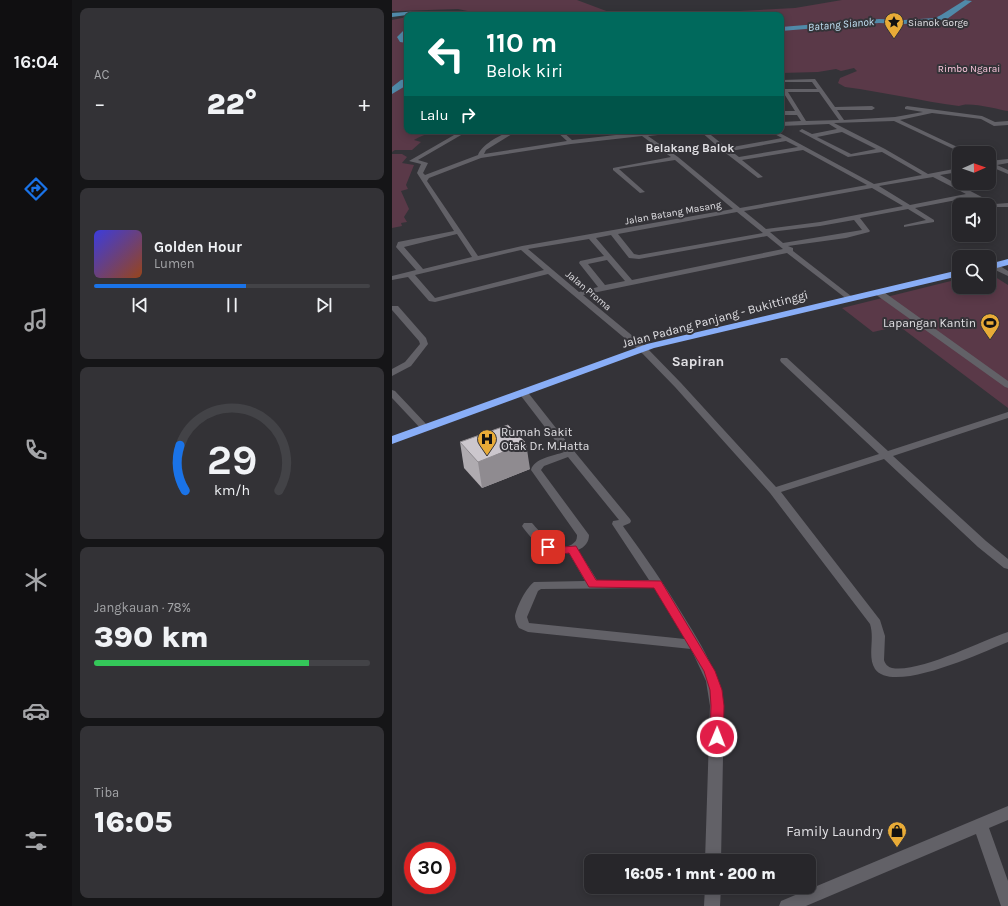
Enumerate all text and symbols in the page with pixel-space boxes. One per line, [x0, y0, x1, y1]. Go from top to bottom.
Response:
place icon: Sianok Gorge [883, 11, 905, 39]
water label: Batang Sianok [807, 15, 875, 34]
place label: Sianok Gorge [908, 17, 968, 29]
text: 110 m [486, 26, 557, 59]
icon: left [420, 28, 472, 80]
text: 16:04 [14, 51, 58, 73]
text: Belok kiri [486, 60, 563, 82]
park label: Rimbo Ngarai [938, 63, 1000, 75]
text: AC [94, 67, 109, 82]
text: 22° [206, 86, 258, 122]
text: − [94, 91, 106, 117]
text: + [358, 91, 370, 117]
icon: right [457, 104, 479, 126]
text: Lalu [420, 106, 449, 124]
district label: Belakang Balok [646, 141, 734, 155]
north arrow [952, 146, 996, 190]
map controls [952, 146, 996, 294]
icon: directions [22, 175, 50, 203]
button: sound [952, 198, 996, 242]
street label: Jalan Batang Masang [624, 199, 723, 227]
text: Golden Hour [154, 238, 242, 256]
button: search [952, 250, 996, 294]
text: Lumen [154, 256, 195, 271]
street label: Jalan Proma [563, 268, 614, 313]
street label: Jalan Padang Panjang - Bukittinggi [620, 287, 810, 351]
icon: previous [129, 294, 151, 316]
icon: pause [221, 294, 243, 316]
icon: next [313, 294, 335, 316]
icon: music [22, 306, 50, 334]
sports icon: Lapangan Kantin [979, 312, 1001, 340]
place label: Lapangan Kantin [883, 316, 976, 330]
district label: Sapiran [672, 353, 724, 370]
place label: Rumah Sakit Otak Dr. M.Hatta [501, 425, 589, 453]
hospital icon: Rumah Sakit Otak Dr. M.Hatta [476, 428, 498, 456]
icon: phone [22, 436, 50, 464]
text: 29 [207, 436, 257, 484]
text: km/h [214, 482, 250, 499]
pin [531, 530, 565, 564]
icon: arrive [537, 536, 559, 558]
icon: climate [22, 566, 50, 594]
text: Jangkauan · 78% [94, 600, 191, 615]
text: 390 km [94, 619, 209, 655]
icon: car [22, 697, 50, 725]
position arrow [696, 716, 738, 758]
text: Tiba [94, 785, 119, 800]
text: 16:05 [94, 804, 172, 840]
shop icon: Family Laundry [886, 820, 908, 848]
place label: Family Laundry [786, 823, 883, 840]
icon: filters [22, 827, 50, 855]
speed limit sign: 30 [404, 842, 456, 894]
text: 16:05 · 1 mnt · 200 m [624, 865, 776, 883]

